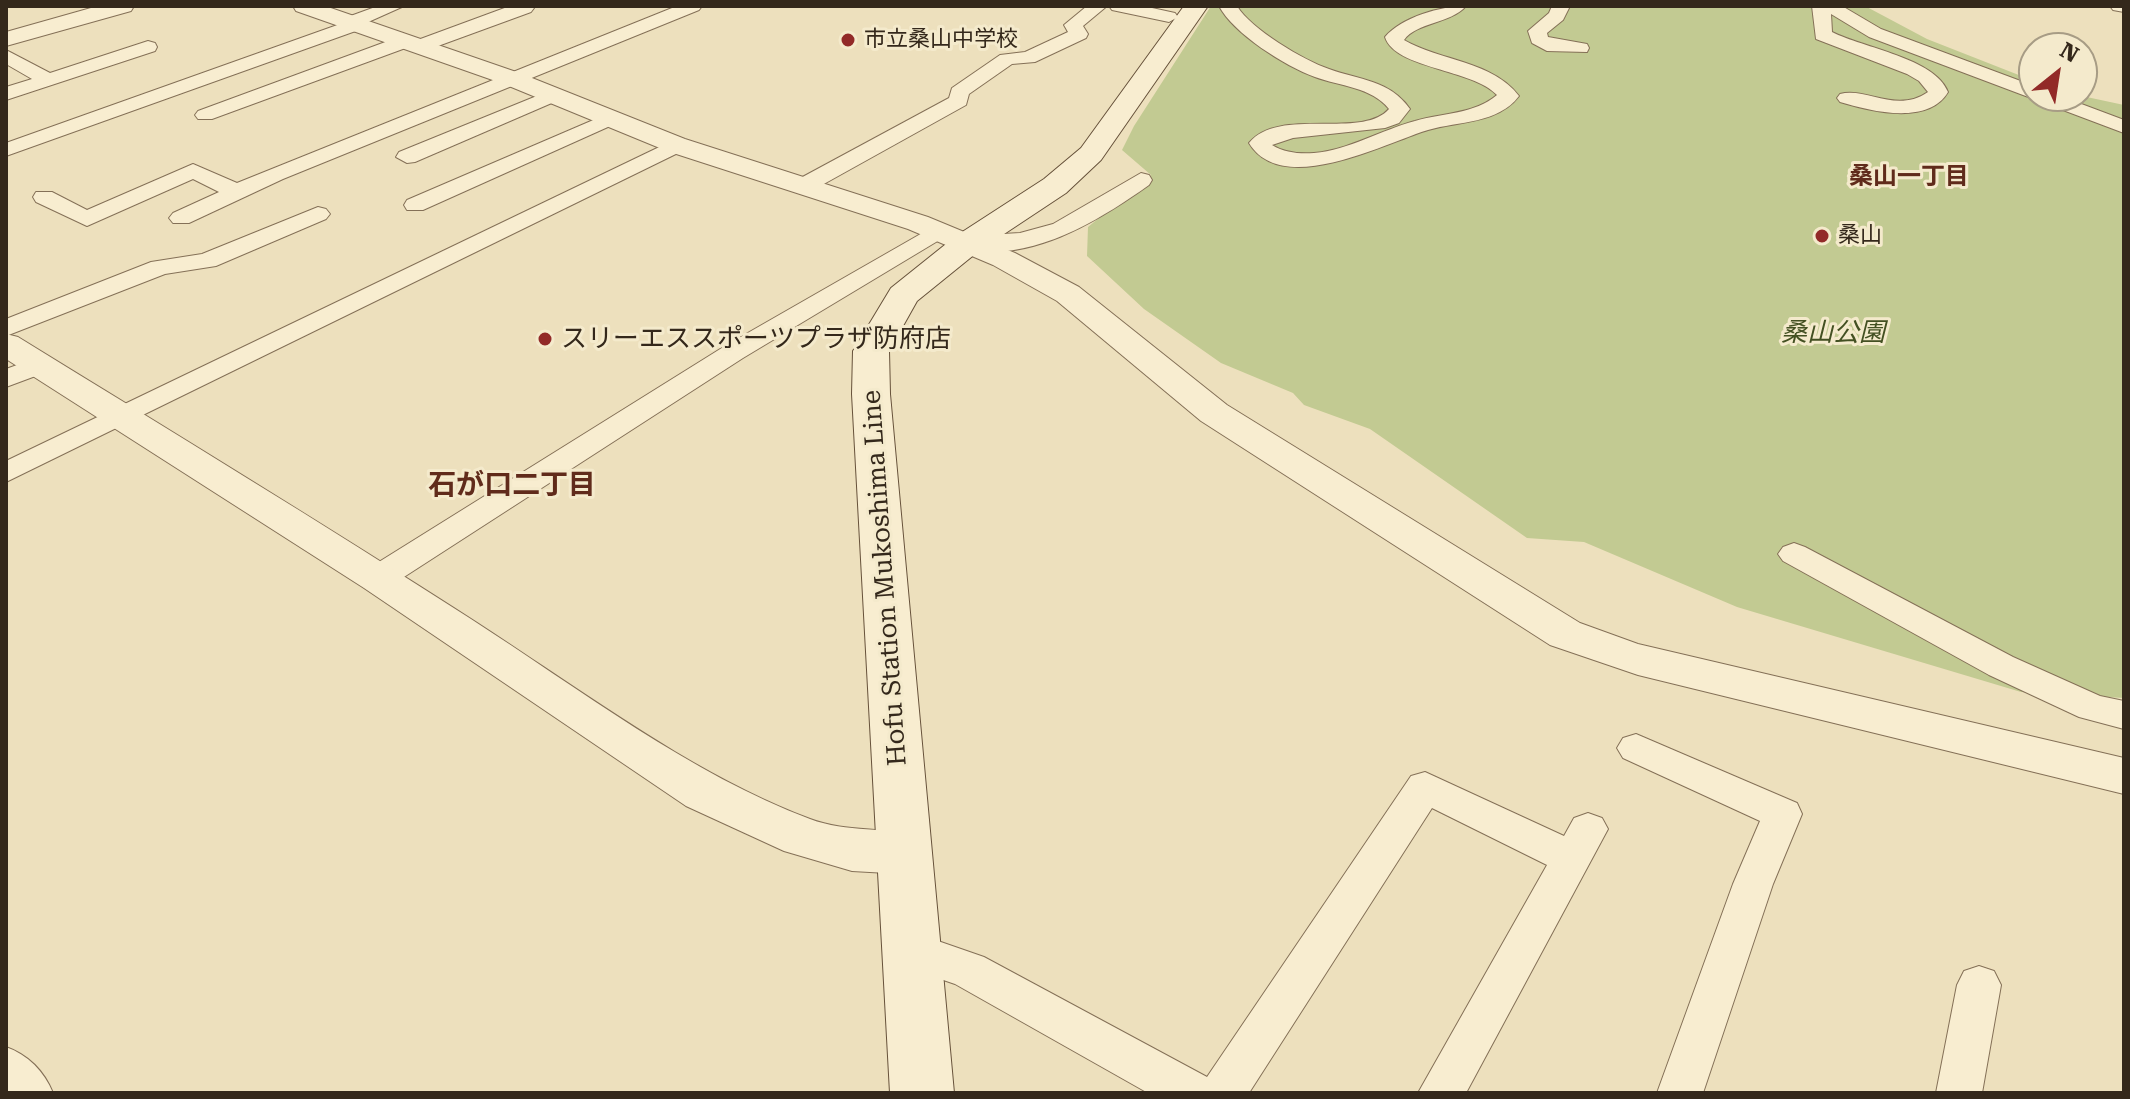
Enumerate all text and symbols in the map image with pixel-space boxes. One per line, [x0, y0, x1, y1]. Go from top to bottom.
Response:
place label: 市立桑山中学校 [864, 27, 1018, 53]
marker: 市立桑山中学校 [839, 31, 857, 49]
north arrow [2018, 32, 2098, 112]
text: N [2056, 37, 2083, 68]
district label: 桑山一丁目 [1849, 163, 1969, 191]
place label: 桑山 [1838, 223, 1882, 249]
marker: 桑山 [1813, 227, 1831, 245]
park label: 桑山公園 [1781, 317, 1885, 349]
place label: スリーエススポーツプラザ防府店 [561, 323, 951, 355]
marker: スリーエススポーツプラザ防府店 [536, 330, 554, 348]
street label: Hofu Station Mukoshima Line [856, 389, 914, 767]
district label: 石が口二丁目 [428, 469, 596, 503]

